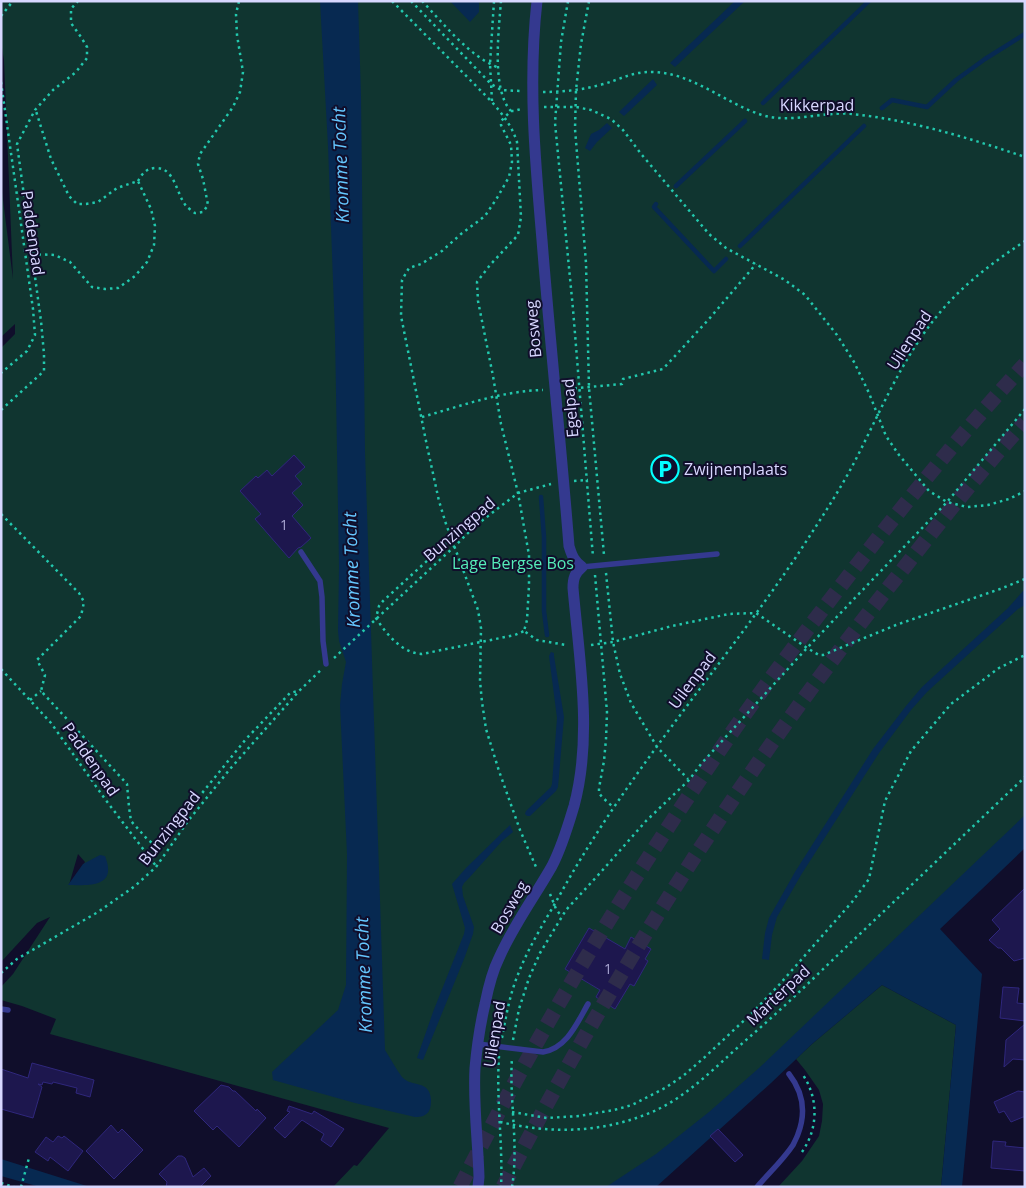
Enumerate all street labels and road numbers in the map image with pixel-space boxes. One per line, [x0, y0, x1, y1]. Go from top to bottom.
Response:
street label: Kikkerpad [780, 94, 854, 116]
street label: Paddenpad [16, 189, 50, 277]
street label: Bosweg [520, 299, 546, 359]
street label: Uilenpad [882, 306, 936, 374]
street label: Egelpad [556, 378, 584, 438]
street label: Bunzingpad [418, 492, 500, 566]
street label: Uilenpad [663, 647, 721, 713]
street label: Paddenpad [58, 718, 124, 800]
street label: Bunzingpad [133, 786, 205, 870]
street label: Bosweg [485, 876, 533, 937]
street label: Marterpad [741, 960, 815, 1030]
street label: Uilenpad [478, 999, 510, 1069]

